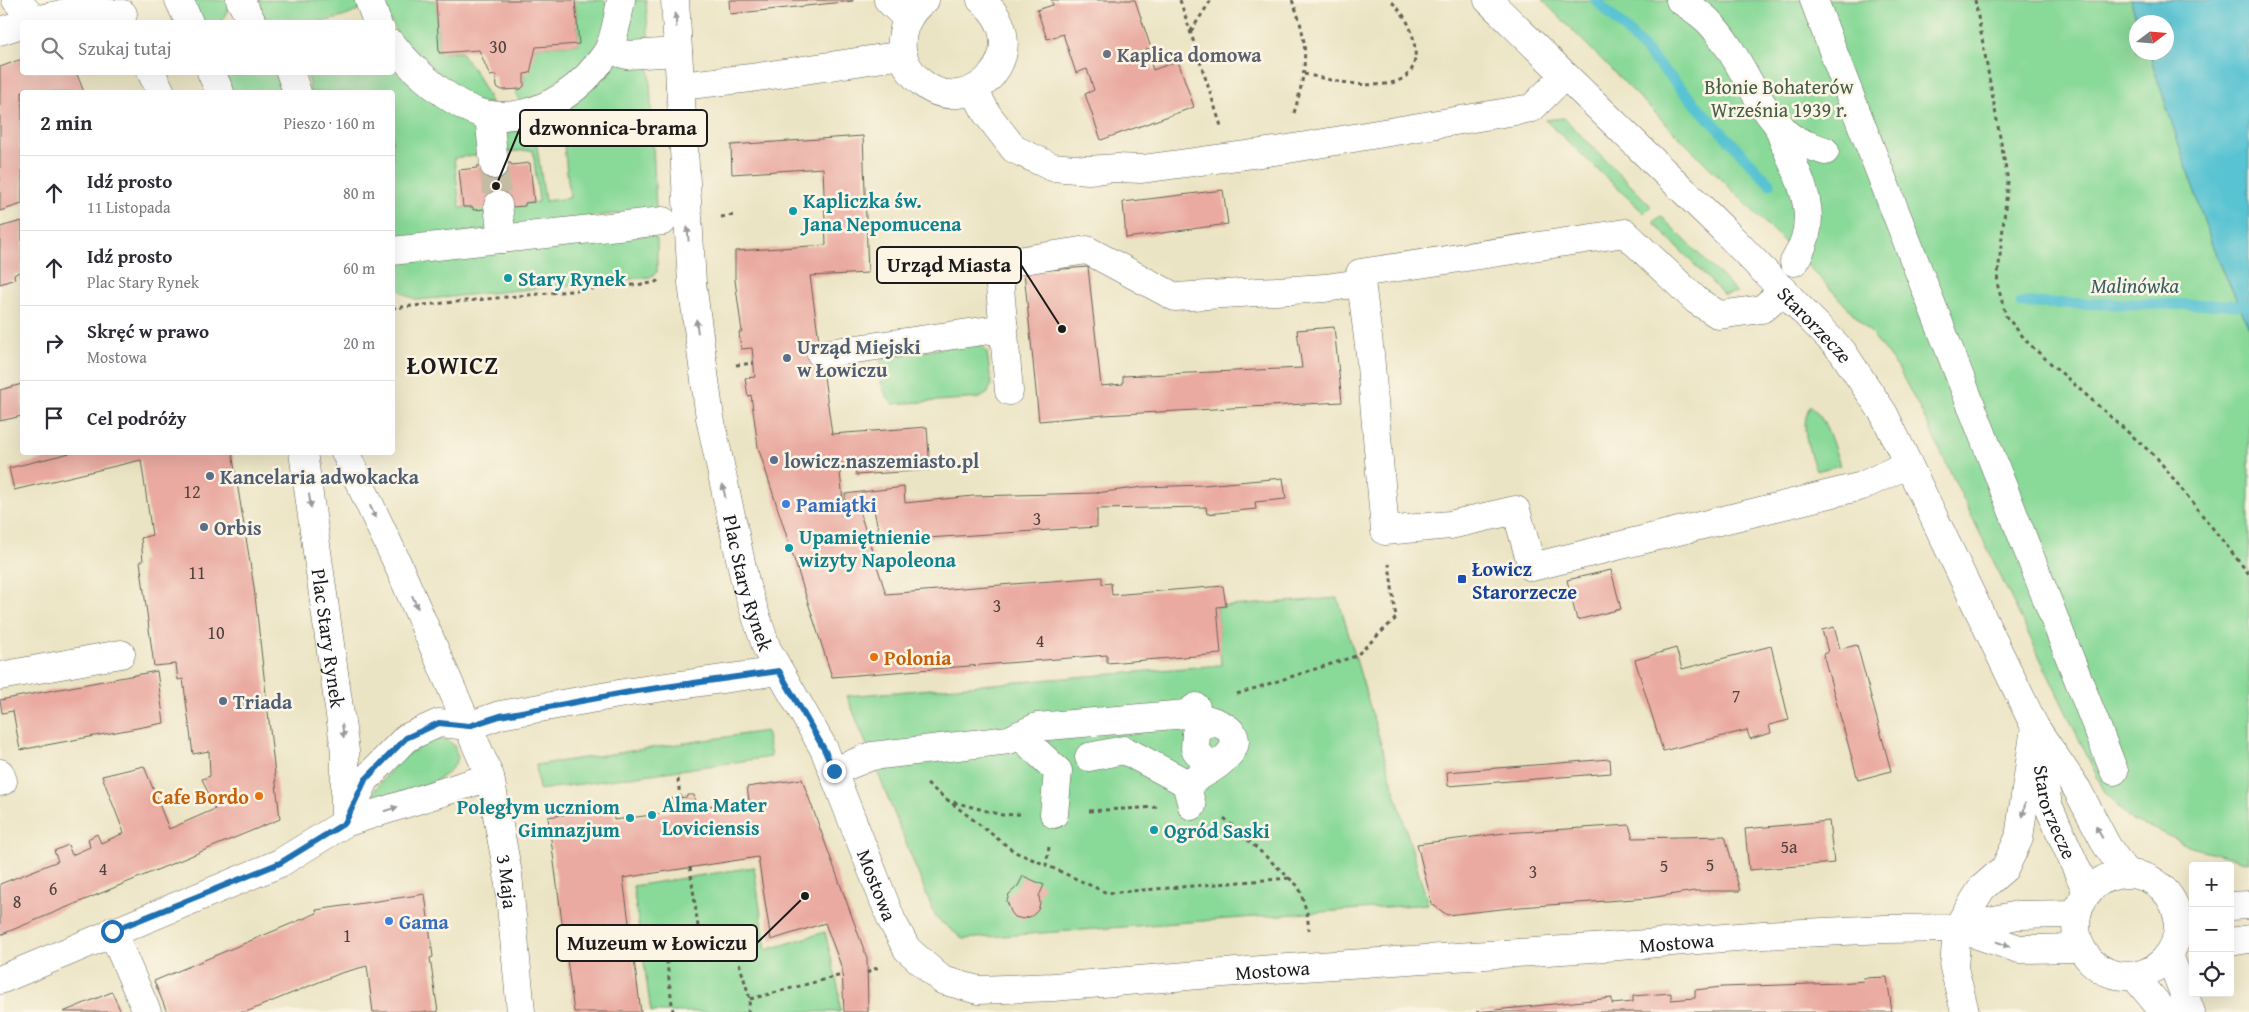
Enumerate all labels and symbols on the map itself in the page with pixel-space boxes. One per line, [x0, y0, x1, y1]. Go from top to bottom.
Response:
one-way arrow [672, 11, 680, 27]
north arrow [2129, 15, 2174, 60]
house number: 30 [489, 33, 507, 60]
place label: Kaplica domowa [1117, 40, 1262, 69]
marker: Kaplica domowa [1101, 48, 1113, 60]
park label: Błonie Bohaterów Września 1939 r. [1704, 72, 1854, 124]
callout: dzwonnica-brama [520, 110, 707, 146]
text: dzwonnica-brama [529, 112, 697, 143]
place label: Kapliczka św. Jana Nepomucena [800, 186, 962, 238]
marker: Kapliczka św. Jana Nepomucena [787, 205, 799, 217]
one-way arrow [683, 226, 691, 242]
callout: Urząd Miasta [877, 247, 1021, 283]
text: Urząd Miasta [887, 249, 1011, 280]
place label: Stary Rynek [518, 264, 626, 293]
water label: Malinówka [2091, 270, 2180, 301]
marker: Stary Rynek [502, 272, 514, 284]
street label: Starorzecze [1771, 279, 1860, 369]
one-way arrow [693, 318, 701, 334]
place label: Urząd Miejski w Łowiczu [797, 332, 921, 384]
district label: ŁOWICZ [407, 347, 499, 383]
marker: Urząd Miejski w Łowiczu [781, 352, 793, 364]
place label: lowicz.naszemiasto.pl [784, 446, 979, 475]
marker: lowicz.naszemiasto.pl [768, 454, 780, 466]
place label: Kancelaria adwokacka [220, 462, 420, 491]
marker: Kancelaria adwokacka [204, 470, 216, 482]
house number: 12 [183, 478, 201, 505]
one-way arrow [720, 483, 728, 499]
place label: Pamiątki [796, 490, 877, 519]
one-way arrow [306, 493, 314, 509]
marker: Pamiątki [780, 498, 792, 510]
one-way arrow [369, 505, 378, 520]
house number: 3 [1033, 505, 1041, 532]
street label: Plac Stary Rynek [717, 512, 781, 656]
place label: Orbis [214, 513, 262, 542]
marker: Orbis [198, 521, 210, 533]
place label: Upamiętnienie wizyty Napoleona [799, 522, 957, 574]
marker: Upamiętnienie wizyty Napoleona [783, 542, 795, 554]
place label: Łowicz Starorzecze [1472, 554, 1577, 606]
house number: 11 [188, 559, 206, 586]
street label: Plac Stary Rynek [305, 567, 353, 710]
marker: Łowicz Starorzecze [1456, 573, 1468, 585]
house number: 3 [993, 592, 1001, 619]
one-way arrow [411, 595, 419, 609]
house number: 10 [207, 619, 225, 646]
house number: 4 [1036, 627, 1044, 654]
place label: Polonia [884, 643, 952, 672]
marker: Polonia [868, 651, 880, 663]
house number: 7 [1732, 682, 1740, 709]
place label: Triada [233, 687, 293, 716]
marker: Triada [217, 695, 229, 707]
one-way arrow [339, 723, 347, 739]
route end [823, 760, 846, 783]
street label: Starorzecze [2027, 763, 2085, 863]
place label: Cafe Bordo [152, 782, 249, 811]
marker: Cafe Bordo [253, 790, 265, 802]
place label: Alma Mater Loviciensis [662, 790, 767, 842]
place label: Poległym uczniom Gimnazjum [457, 792, 620, 844]
one-way arrow [2019, 802, 2027, 818]
one-way arrow [384, 804, 399, 812]
marker: Alma Mater Loviciensis [646, 809, 658, 821]
marker: Poległym uczniom Gimnazjum [624, 812, 636, 824]
place label: Ogród Saski [1164, 816, 1270, 845]
marker: Ogród Saski [1148, 824, 1160, 836]
one-way arrow [2095, 825, 2103, 839]
house number: 5a [1780, 833, 1798, 860]
street label: Mostowa [850, 845, 905, 925]
house number: 5 [1706, 851, 1714, 878]
street label: 3 Maja [490, 852, 526, 911]
house number: 5 [1660, 852, 1668, 879]
house number: 4 [99, 855, 107, 882]
house number: 3 [1529, 858, 1537, 885]
house number: 6 [49, 875, 57, 902]
house number: 8 [13, 888, 21, 915]
place label: Gama [399, 907, 450, 936]
marker: Gama [383, 915, 395, 927]
route start [101, 920, 124, 943]
house number: 1 [343, 922, 351, 949]
street label: Mostowa [1638, 924, 1715, 959]
callout: Muzeum w Łowiczu [557, 925, 757, 961]
text: Muzeum w Łowiczu [567, 927, 747, 958]
one-way arrow [1996, 940, 2011, 948]
street label: Mostowa [1234, 952, 1311, 987]

